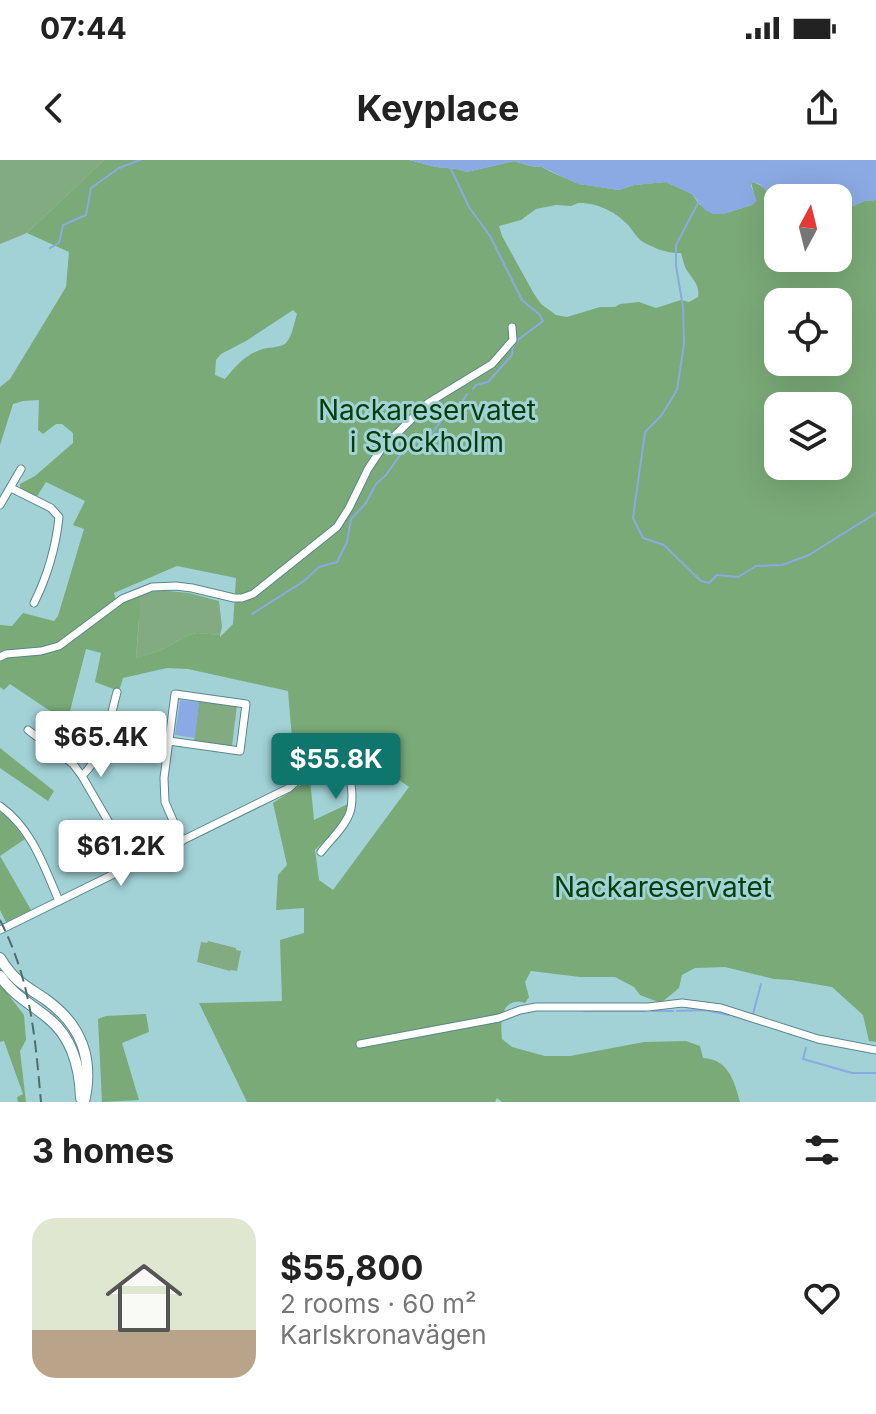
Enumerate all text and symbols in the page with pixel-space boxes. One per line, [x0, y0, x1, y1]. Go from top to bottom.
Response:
text: 07:44 [40, 10, 127, 46]
icon: back [32, 86, 76, 130]
text: Keyplace [357, 86, 519, 130]
icon: share [800, 86, 844, 130]
north arrow [764, 184, 852, 272]
map controls [764, 184, 852, 480]
button: locate [764, 288, 852, 376]
button: layers [764, 392, 852, 480]
park label: Nackareservatet i Stockholm [318, 393, 536, 459]
pin: $65.4K [36, 711, 166, 779]
text: $65.4K [54, 721, 148, 752]
pin: $55.8K [271, 733, 401, 801]
text: $55.8K [289, 743, 383, 774]
pin: $61.2K [56, 820, 186, 888]
text: $61.2K [77, 830, 165, 861]
park label: Nackareservatet [554, 870, 772, 904]
icon: filters [800, 1128, 844, 1172]
text: 3 homes [32, 1130, 174, 1171]
text: $55,800 [280, 1247, 423, 1288]
icon: home [96, 1250, 192, 1346]
icon: heart [800, 1276, 844, 1320]
text: 2 rooms · 60 m² [280, 1288, 476, 1319]
text: Karlskronavägen [280, 1319, 487, 1350]

